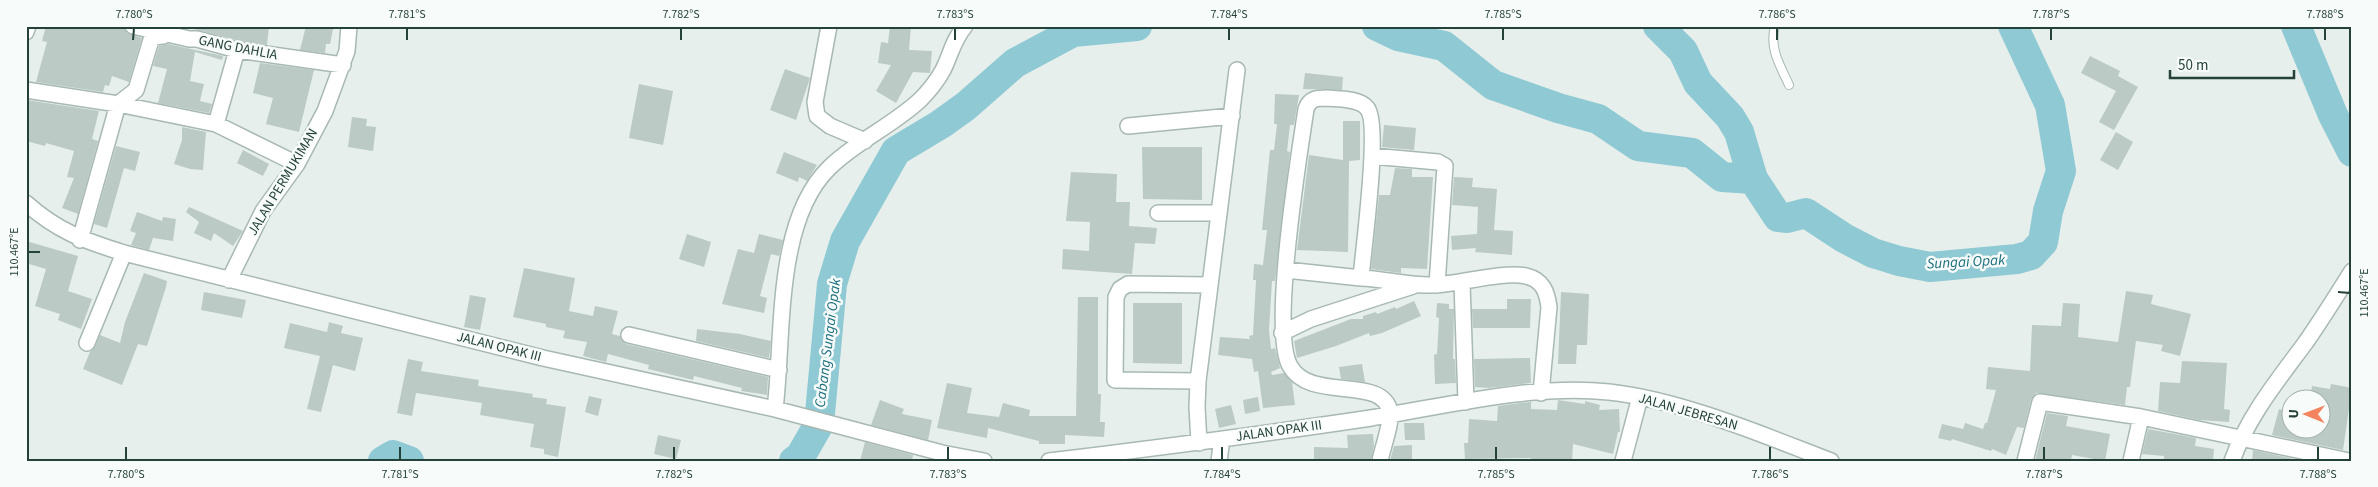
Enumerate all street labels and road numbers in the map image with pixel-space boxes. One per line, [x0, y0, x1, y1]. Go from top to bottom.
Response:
street label: GANG DAHLIA [197, 31, 280, 66]
street label: JALAN PERMUKIMAN [243, 125, 323, 239]
street label: JALAN OPAK III [455, 327, 543, 367]
street label: JALAN JEBRESAN [1636, 388, 1740, 436]
street label: JALAN OPAK III [1235, 415, 1323, 447]

